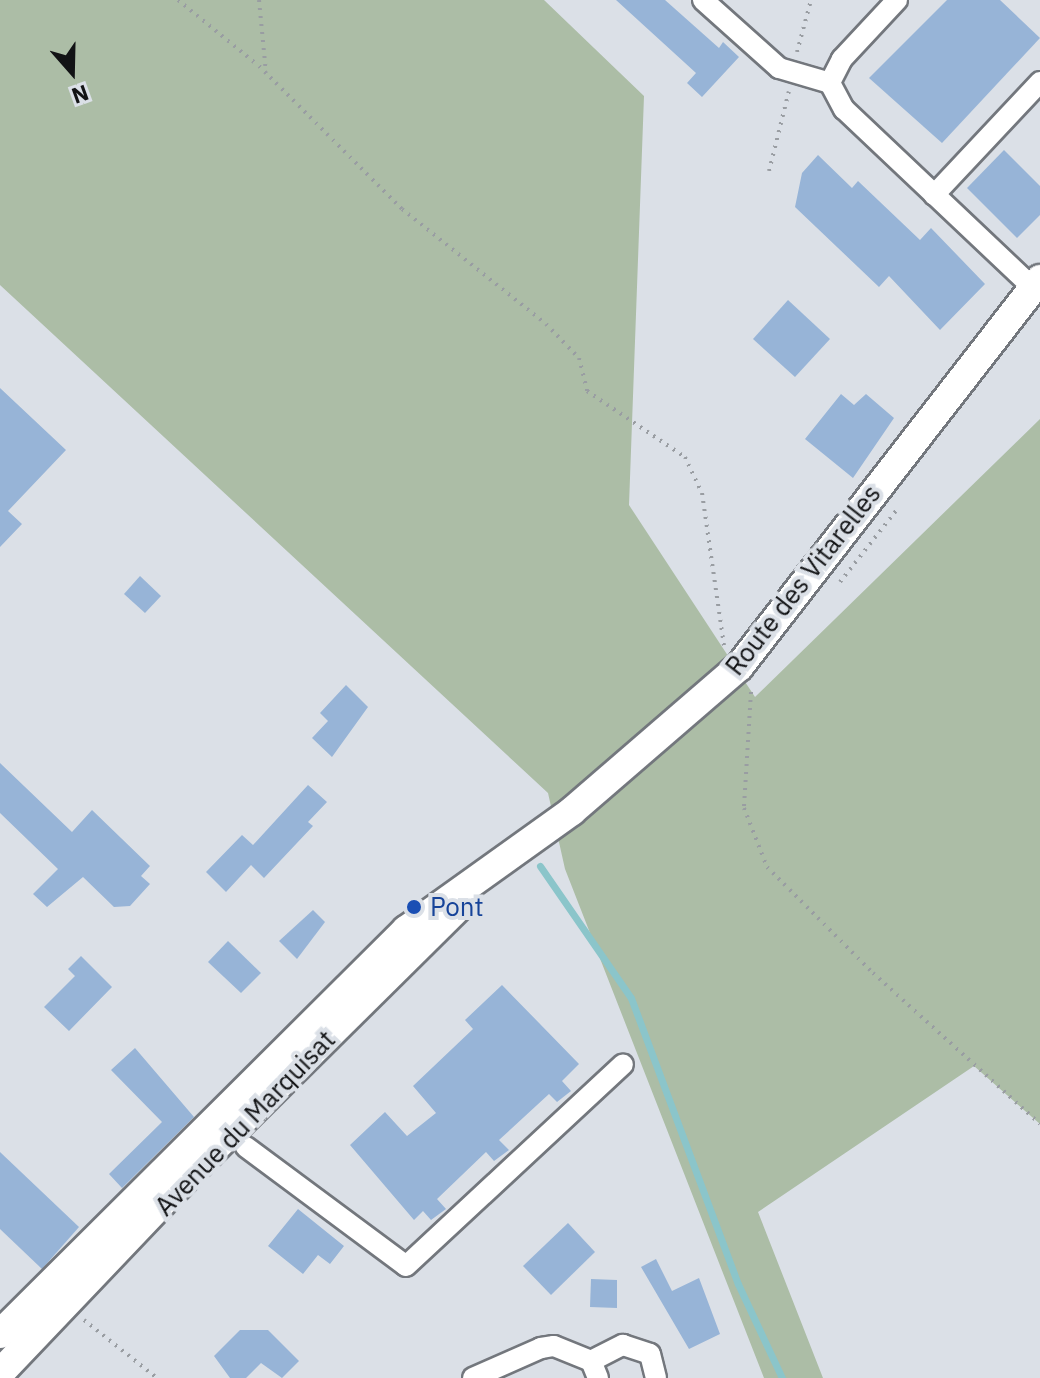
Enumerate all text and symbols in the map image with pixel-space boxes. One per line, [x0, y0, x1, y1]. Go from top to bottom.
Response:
north arrow [32, 32, 112, 112]
text: N [68, 79, 93, 111]
street label: Route des Vitarelles [719, 479, 887, 681]
place label: Pont [430, 891, 484, 923]
marker: Pont [405, 898, 423, 916]
street label: Avenue du Marquisat [149, 1024, 341, 1222]

